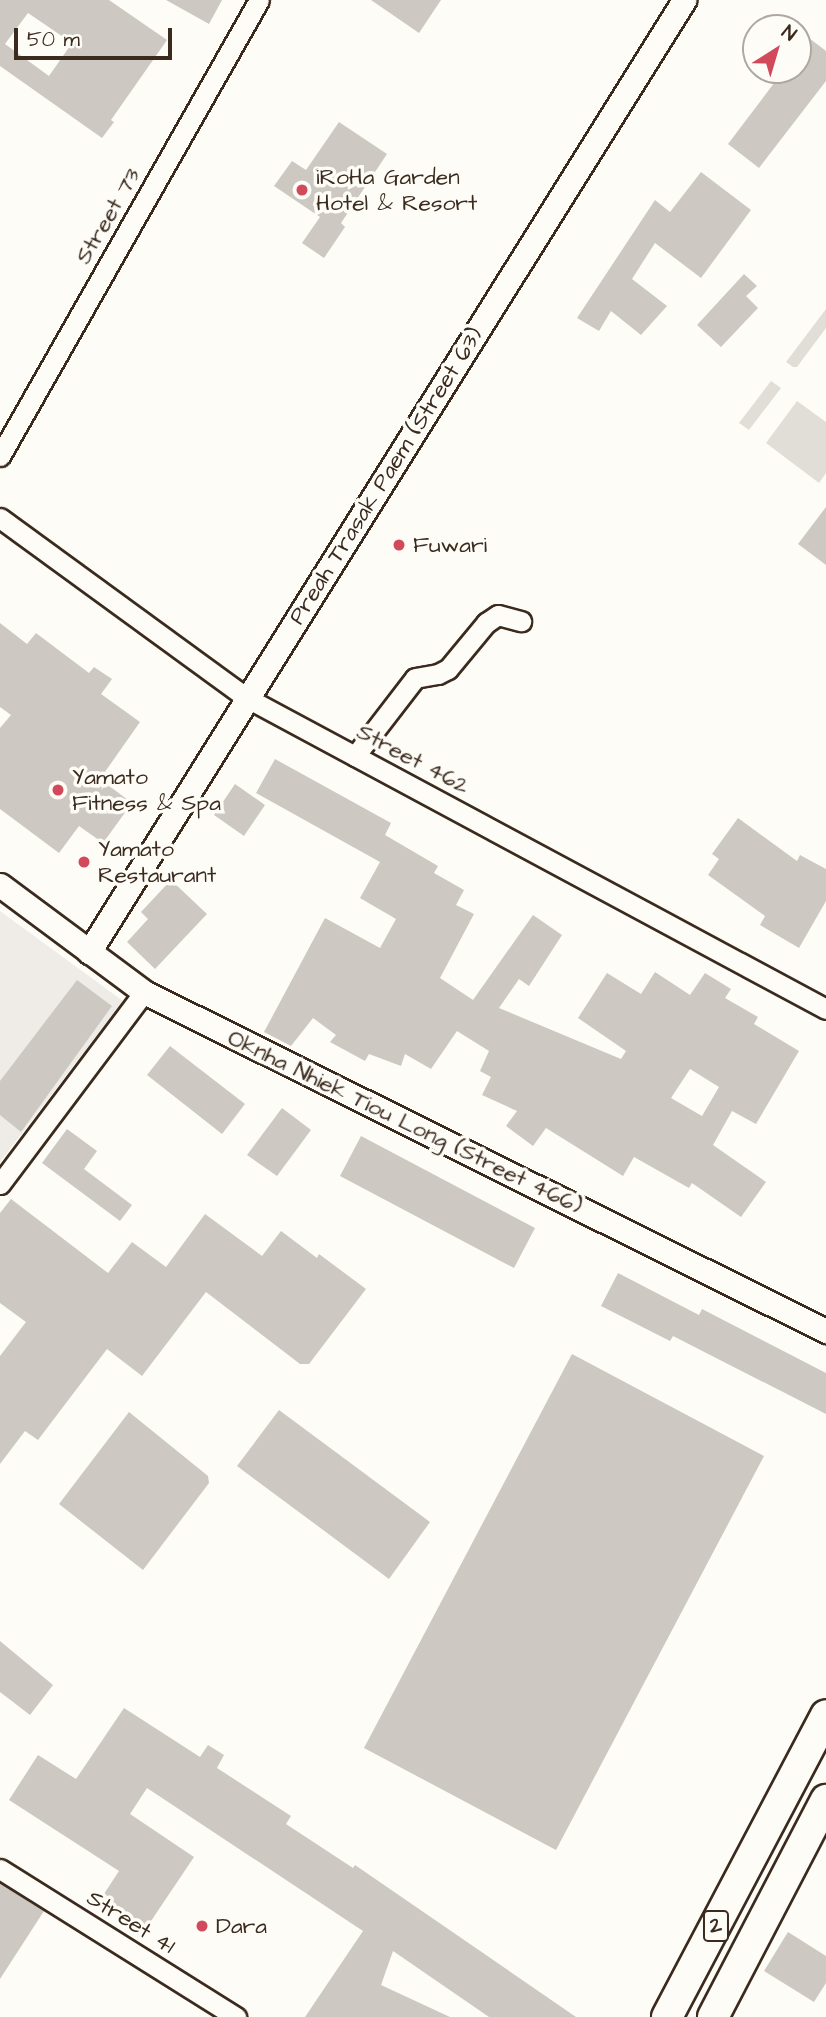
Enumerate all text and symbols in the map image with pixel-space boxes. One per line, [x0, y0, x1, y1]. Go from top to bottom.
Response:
scale bar [18, 14, 175, 58]
north arrow [742, 14, 812, 84]
text: N [776, 19, 802, 48]
text: 50 m [27, 25, 80, 54]
street label: Street 73 [70, 163, 146, 269]
place label: iRoHa Garden Hotel & Resort [316, 163, 477, 217]
marker: iRoHa Garden Hotel & Resort [294, 182, 310, 198]
street label: Preah Trasak Paem (Street 63) [283, 323, 489, 629]
place label: Fuwari [413, 531, 487, 559]
marker: Fuwari [391, 537, 407, 553]
street label: Street 462 [352, 718, 474, 800]
place label: Yamato Fitness & Spa [72, 763, 221, 817]
marker: Yamato Fitness & Spa [50, 782, 66, 798]
place label: Yamato Restaurant [98, 835, 216, 889]
marker: Yamato Restaurant [76, 854, 92, 870]
street label: Oknha Nhiek Tiou Long (Street 466) [223, 1024, 587, 1220]
street label: Street 41 [82, 1884, 180, 1960]
road number: 2 [702, 1909, 730, 1944]
place label: Dara [216, 1912, 267, 1940]
marker: Dara [194, 1918, 210, 1934]

